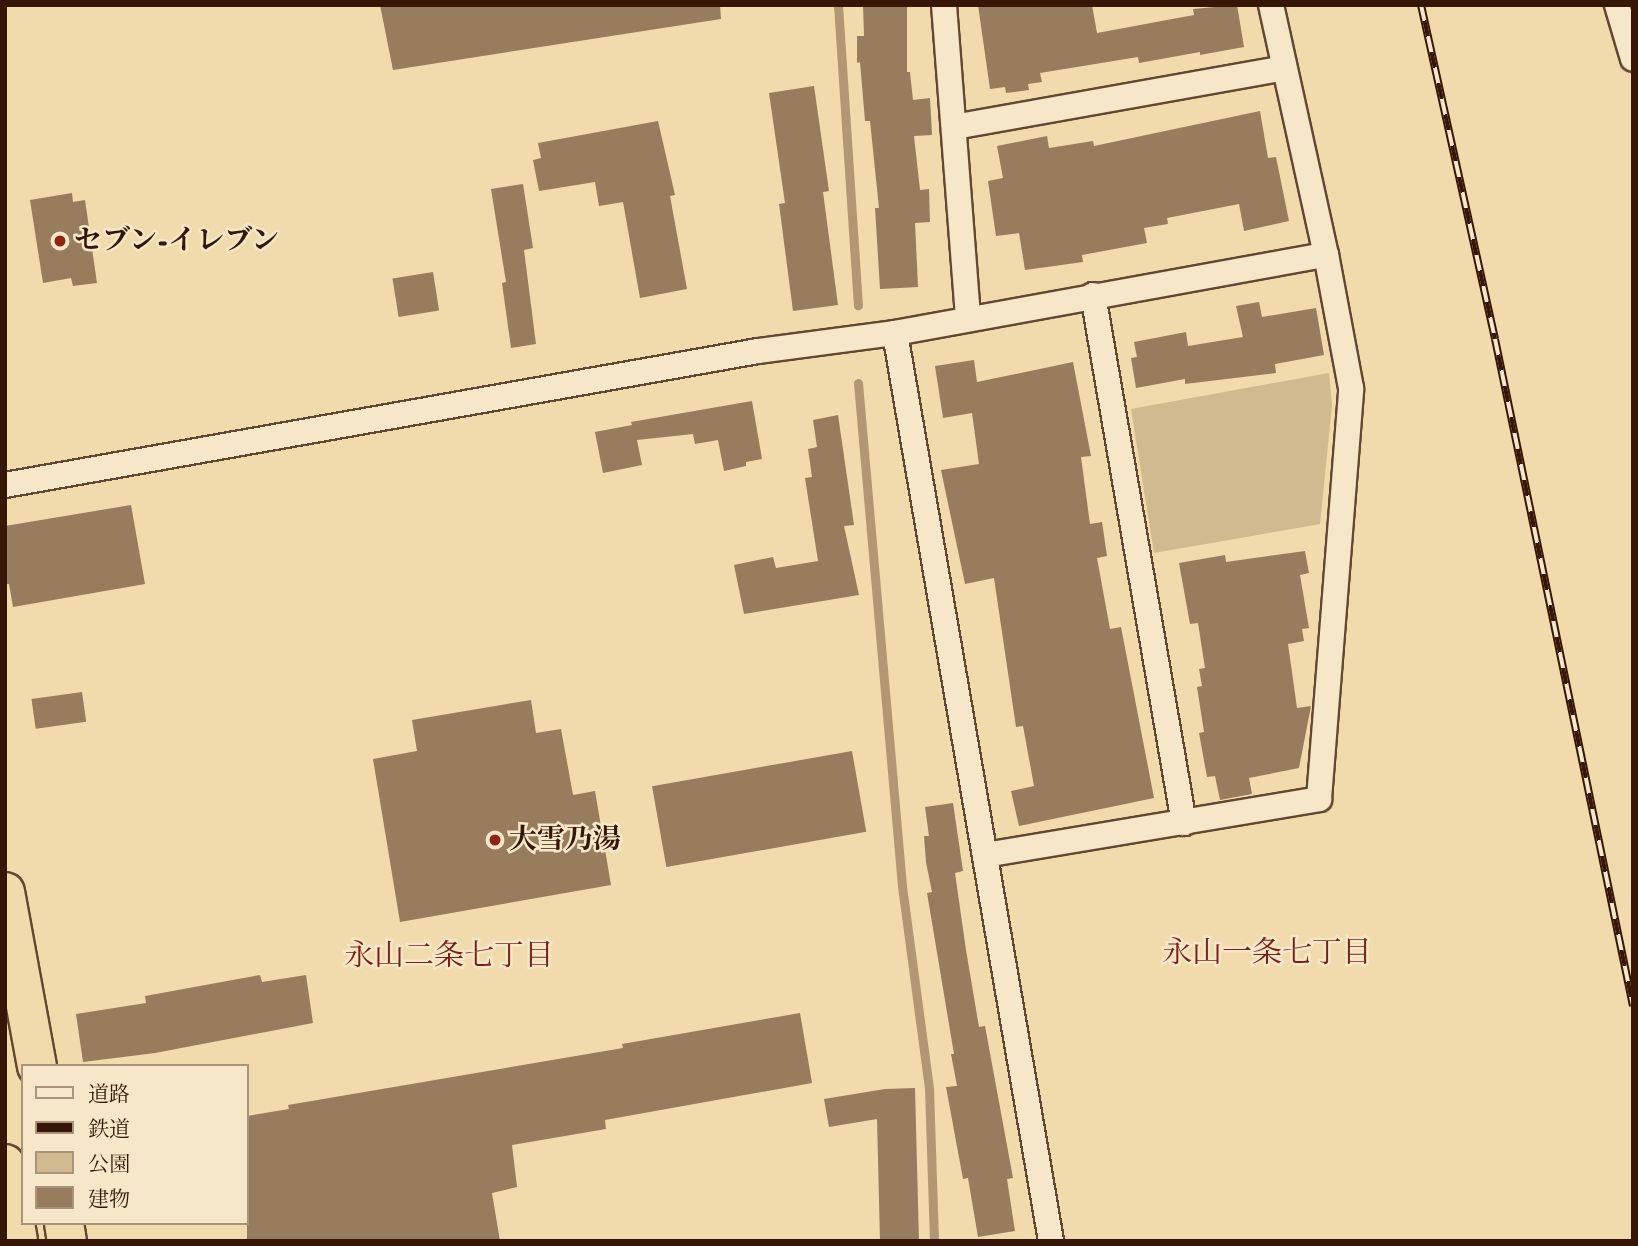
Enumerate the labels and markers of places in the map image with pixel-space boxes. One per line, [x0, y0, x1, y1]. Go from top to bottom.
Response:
place label: セブン-イレブン [74, 224, 281, 258]
marker: セブン-イレブン [52, 233, 68, 249]
place label: 大雪乃湯 [509, 823, 621, 857]
marker: 大雪乃湯 [487, 832, 503, 848]

